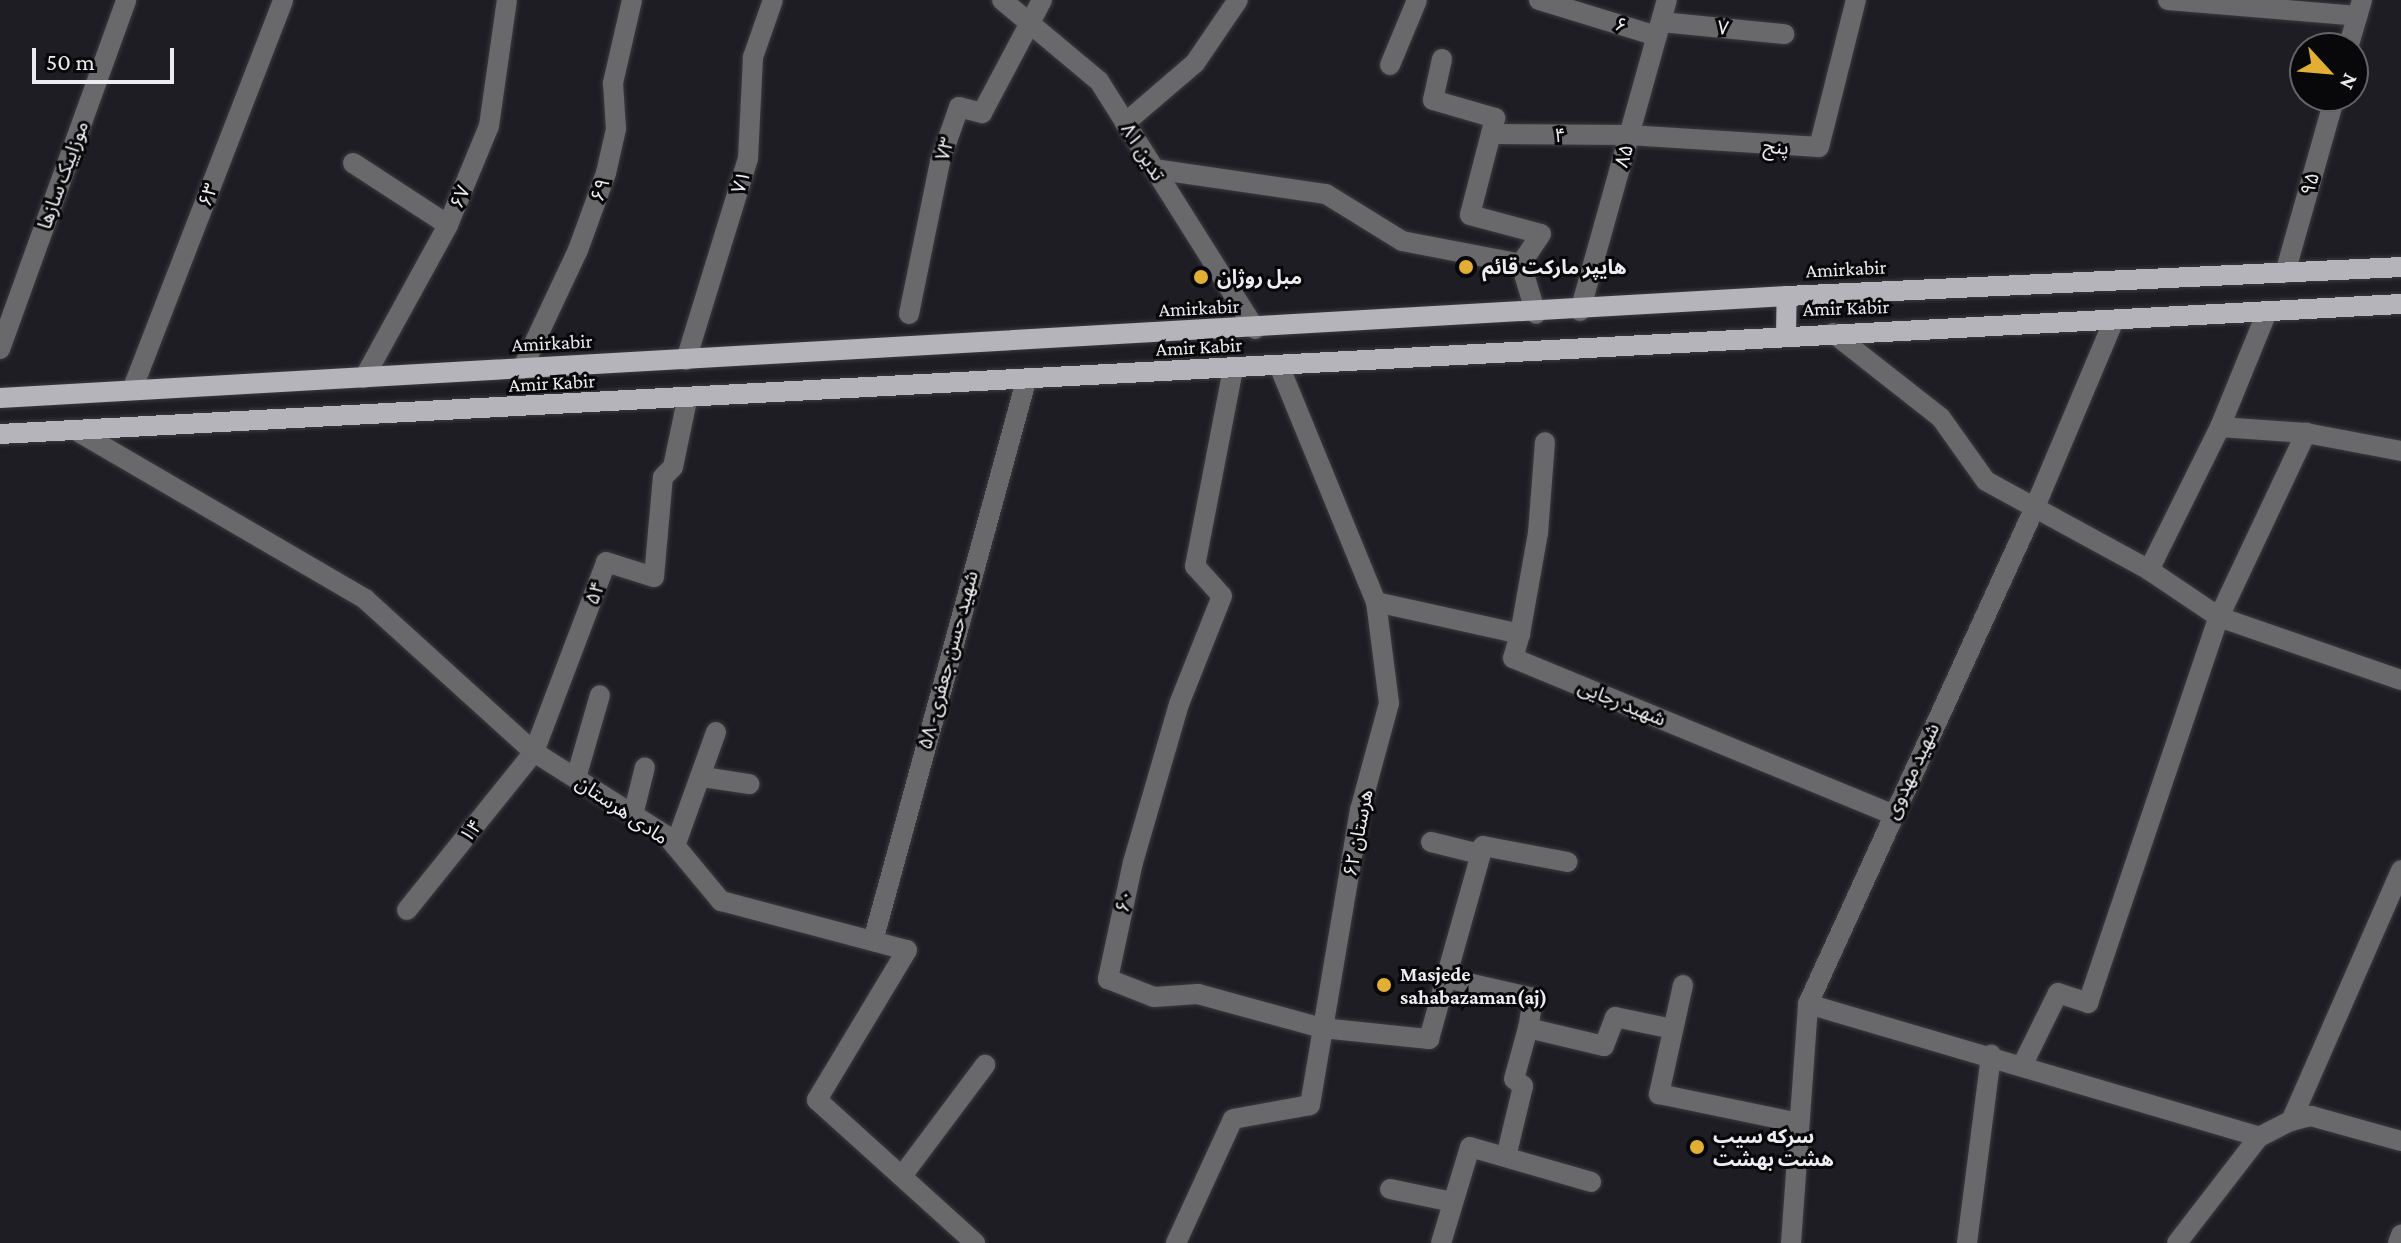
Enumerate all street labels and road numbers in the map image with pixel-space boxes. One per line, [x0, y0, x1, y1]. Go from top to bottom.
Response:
street label: ۶ [1612, 12, 1630, 38]
street label: ۷ [1716, 15, 1730, 41]
street label: موزاییک سازها [32, 118, 94, 232]
street label: تدین ۸۱ [1116, 119, 1170, 185]
street label: ۴ [1554, 123, 1566, 147]
street label: ۷۳ [930, 134, 960, 164]
street label: پنج [1762, 134, 1790, 160]
street label: ۸۵ [1609, 142, 1639, 170]
street label: ۷۱ [726, 168, 756, 196]
street label: ۹۵ [2295, 170, 2325, 198]
street label: ۶۹ [585, 175, 615, 205]
street label: ۶۳ [193, 180, 223, 210]
street label: ۶۷ [444, 182, 476, 212]
street label: Amirkabir [1805, 255, 1887, 283]
street label: Amirkabir [1158, 294, 1240, 322]
street label: Amir Kabir [1802, 294, 1890, 322]
street label: Amirkabir [511, 329, 593, 357]
street label: Amir Kabir [1155, 333, 1243, 361]
street label: Amir Kabir [508, 369, 596, 397]
street label: شهید حسن جعفری- ۵۸ [913, 568, 983, 752]
street label: ۵۴ [580, 578, 610, 608]
street label: شهید رجایی [1575, 675, 1669, 731]
street label: شهید مهدوی [1879, 719, 1945, 823]
street label: مادی هرستان [571, 770, 673, 850]
street label: هرستان ۶۲ [1338, 787, 1378, 879]
street label: ۱۴ [454, 815, 488, 847]
street label: ۶۰ [1110, 887, 1138, 915]

